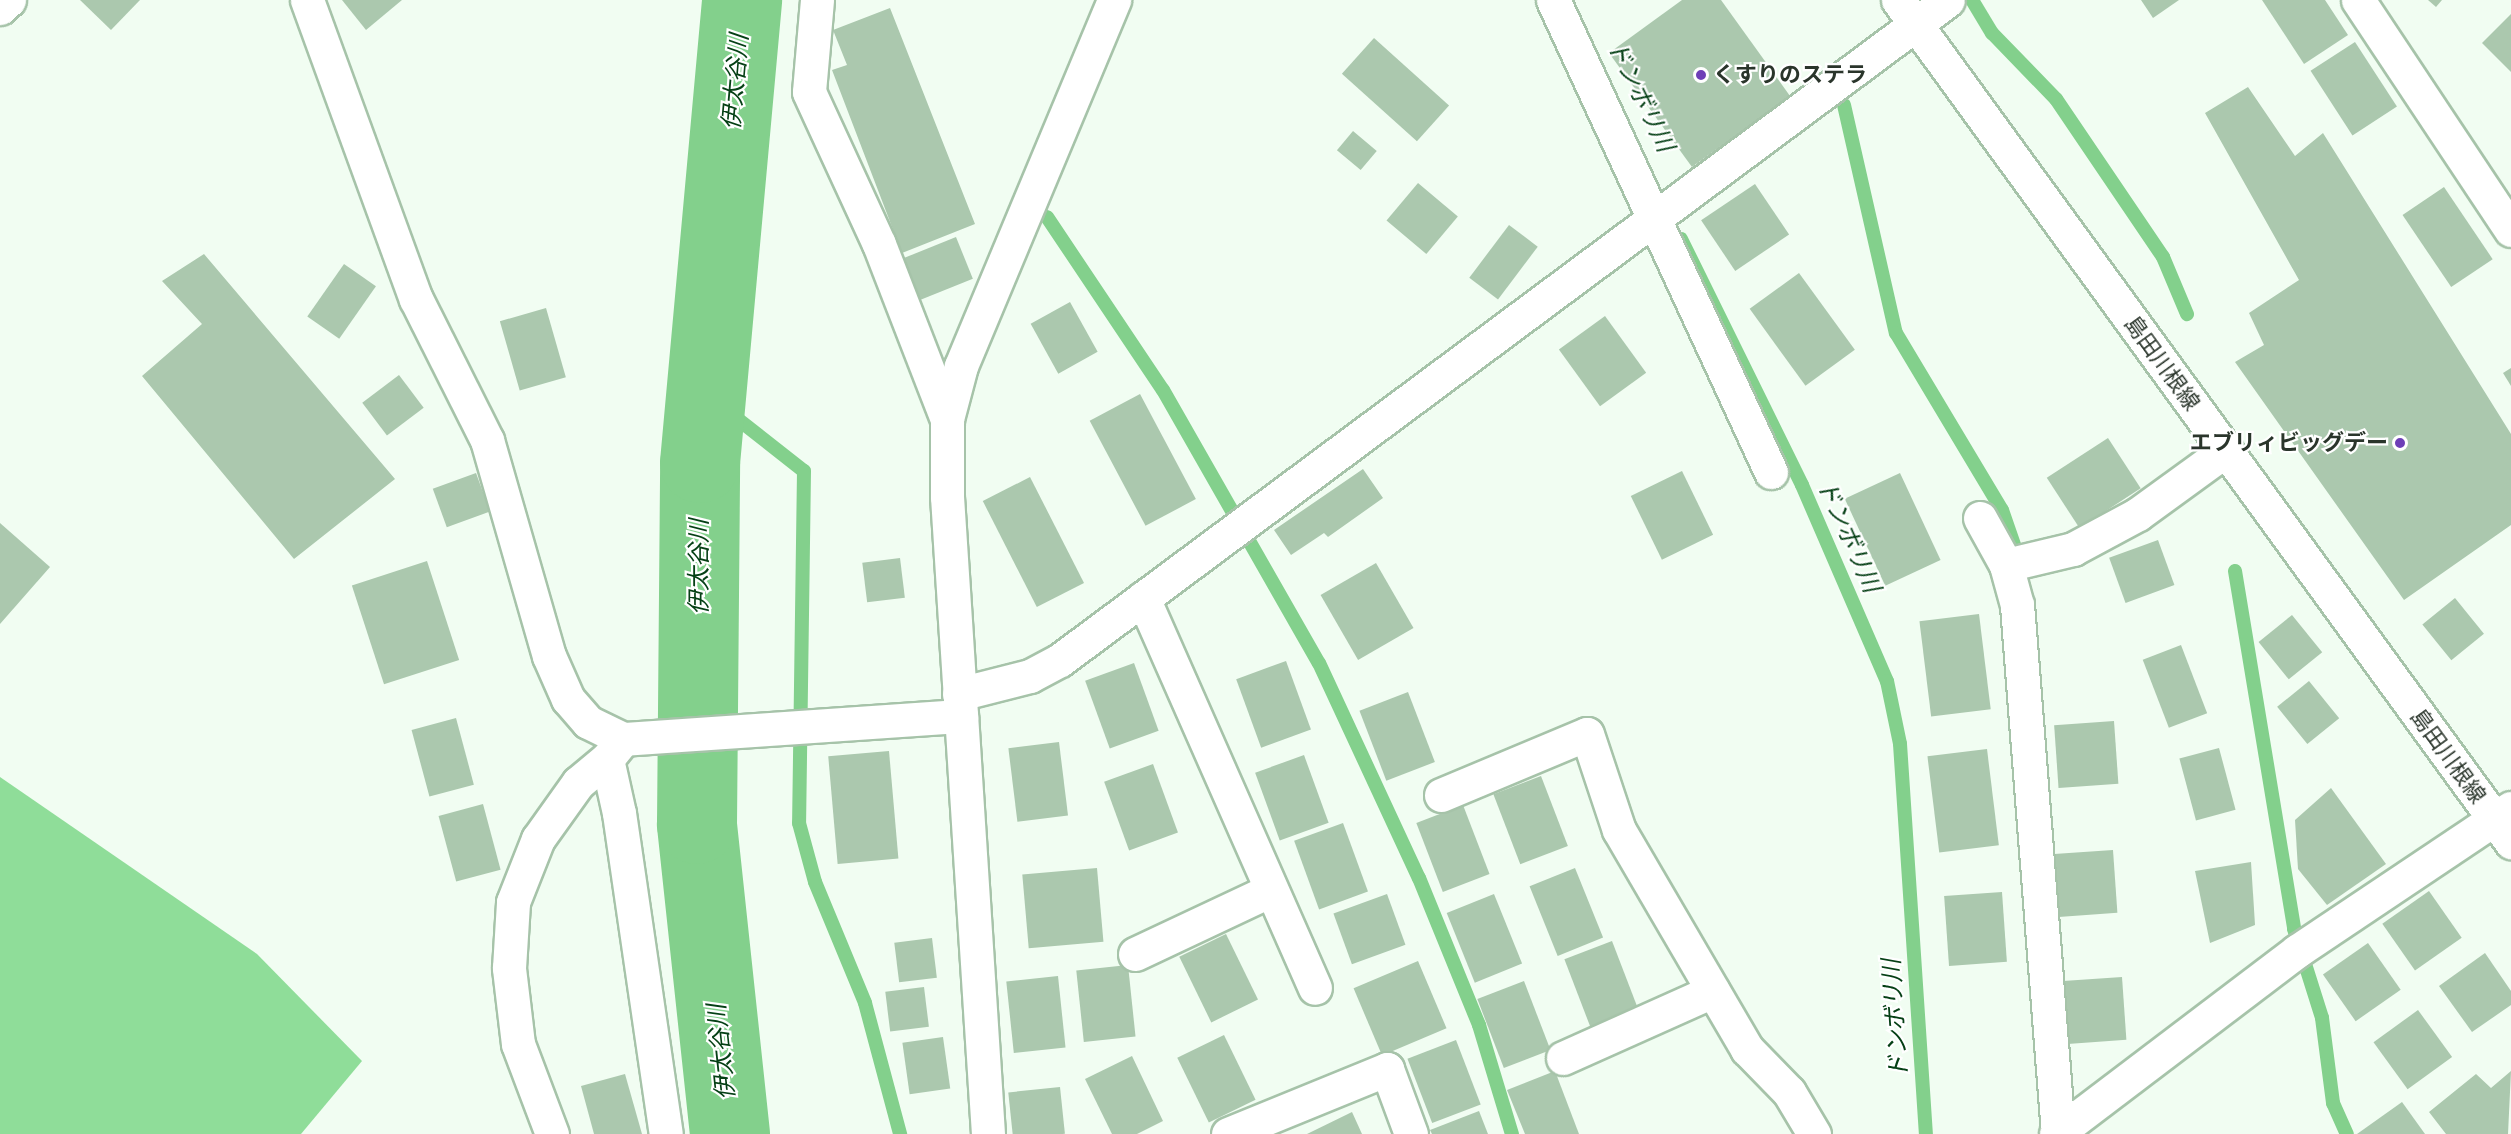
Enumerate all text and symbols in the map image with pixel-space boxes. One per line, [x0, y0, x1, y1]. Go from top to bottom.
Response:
water label: 伊太谷川 [716, 33, 754, 131]
water label: ドンボリ川 [1602, 36, 1680, 156]
place label: くすりのステラ [1713, 62, 1867, 88]
marker: くすりのステラ [1694, 68, 1708, 82]
street label: 島田川根線 [2119, 311, 2205, 415]
place label: エブリィビッグデー [2190, 430, 2388, 456]
marker: エブリィビッグデー [2393, 436, 2407, 450]
water label: ドンボリ川 [1811, 475, 1887, 597]
water label: 伊太谷川 [685, 519, 713, 615]
street label: 島田川根線 [2405, 704, 2491, 808]
water label: ドンボリ川 [1876, 958, 1914, 1080]
water label: 伊太谷川 [702, 1003, 740, 1101]

